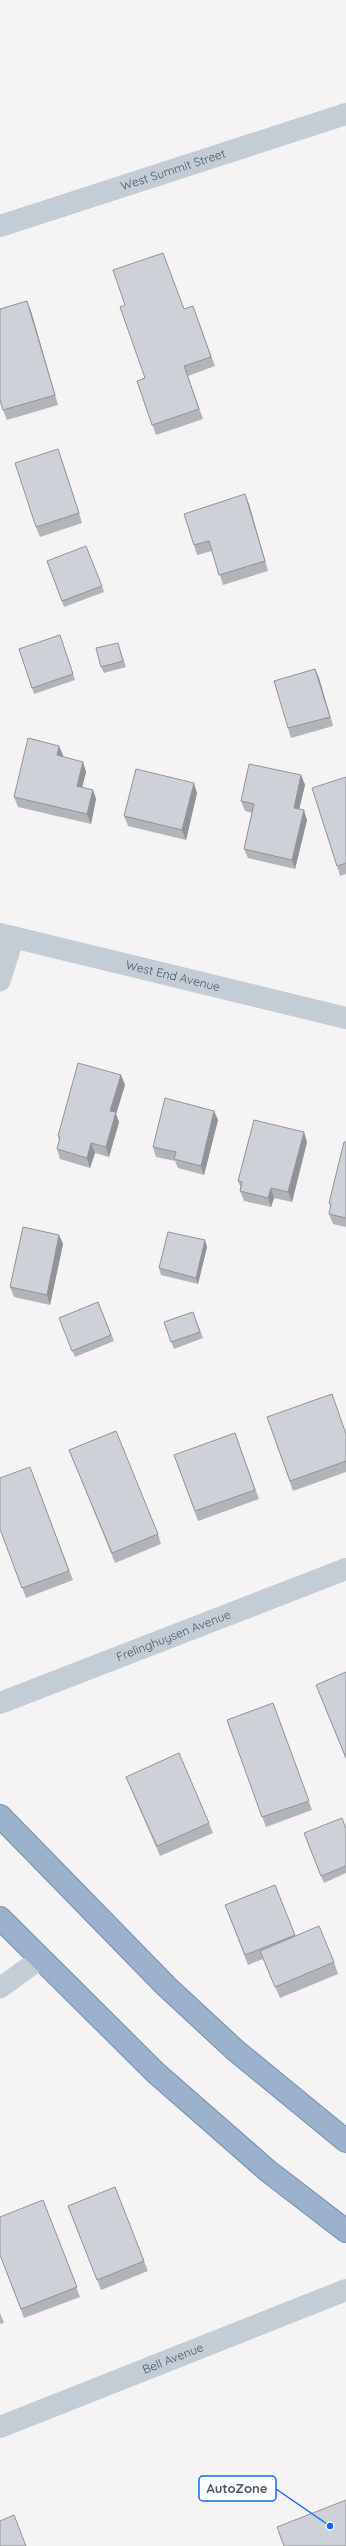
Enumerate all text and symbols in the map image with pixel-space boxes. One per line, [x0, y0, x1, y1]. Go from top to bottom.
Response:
street label: West Summit Street [119, 145, 227, 193]
street label: West End Avenue [124, 957, 222, 994]
street label: Frelinghuysen Avenue [114, 1606, 233, 1664]
street label: Bell Avenue [140, 2339, 206, 2377]
callout: AutoZone [199, 2476, 276, 2501]
text: AutoZone [207, 2480, 268, 2496]

